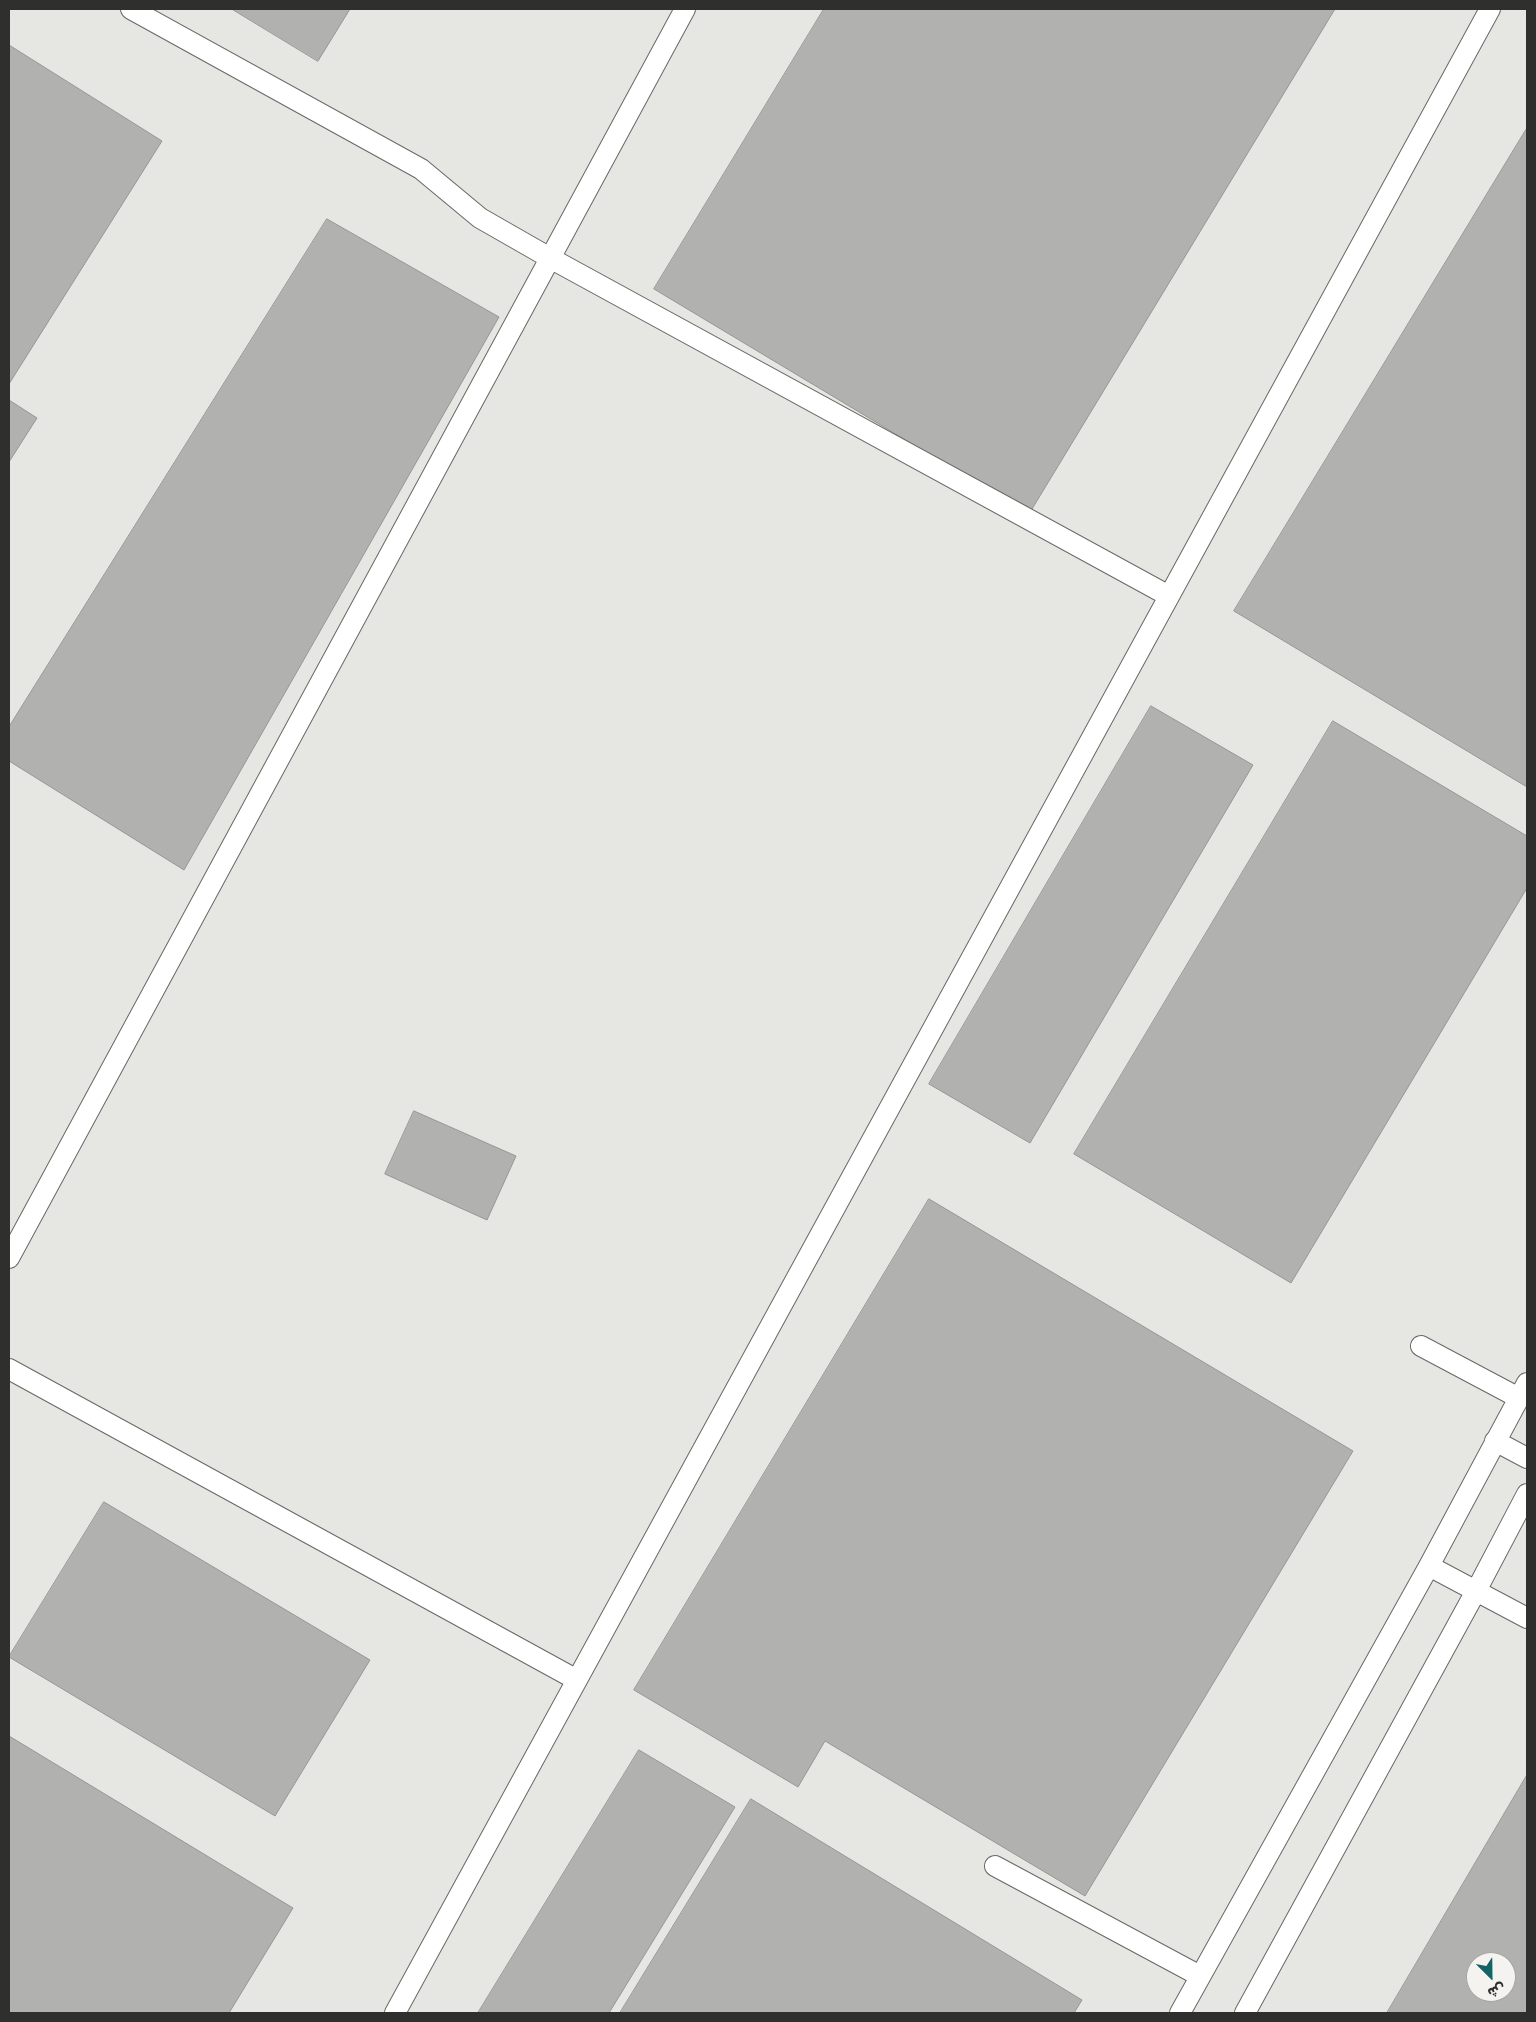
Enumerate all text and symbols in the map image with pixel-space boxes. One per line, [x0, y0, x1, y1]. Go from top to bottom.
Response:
north arrow [1466, 1952, 1516, 2002]
text: ش [1485, 1979, 1508, 2002]

